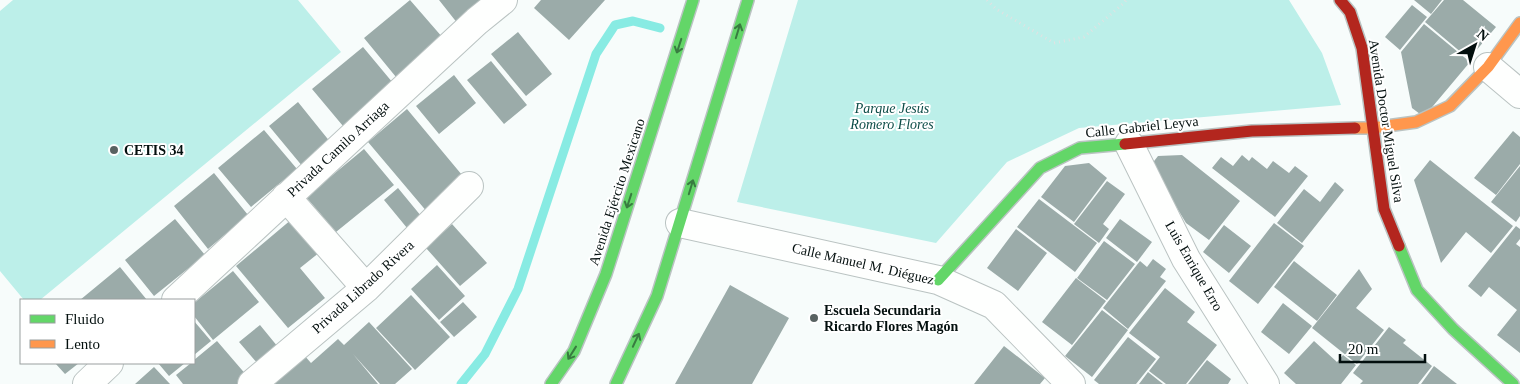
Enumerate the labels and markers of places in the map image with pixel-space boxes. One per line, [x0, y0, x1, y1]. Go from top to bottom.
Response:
place label: CETIS 34 [124, 143, 184, 158]
marker: CETIS 34 [108, 144, 120, 156]
place label: Escuela Secundaria Ricardo Flores Magón [824, 303, 958, 334]
marker: Escuela Secundaria Ricardo Flores Magón [808, 312, 820, 324]

